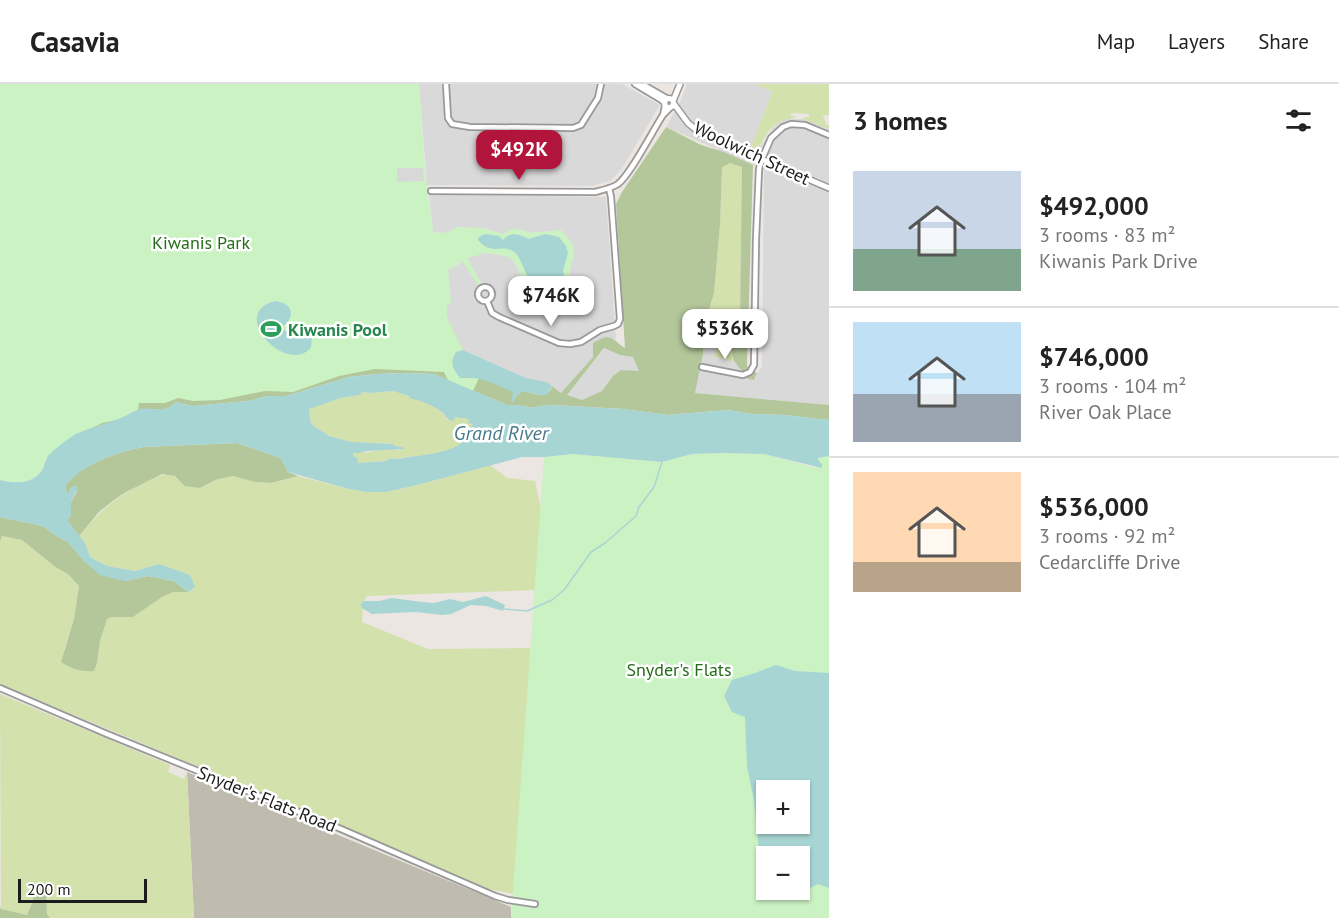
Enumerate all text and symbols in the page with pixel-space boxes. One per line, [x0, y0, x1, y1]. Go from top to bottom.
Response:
text: Casavia [30, 23, 120, 60]
text: Map [1097, 28, 1135, 55]
text: Layers [1168, 28, 1225, 55]
text: Share [1258, 28, 1309, 55]
text: 3 homes [853, 104, 948, 137]
icon: filters [1282, 104, 1315, 137]
street label: Woolwich Street [690, 116, 814, 190]
pin: $492K [477, 130, 561, 181]
text: $492K [490, 136, 548, 162]
text: $492,000 [1039, 189, 1149, 222]
icon: home [901, 195, 973, 267]
text: 3 rooms · 83 m² [1039, 222, 1175, 248]
park label: Kiwanis Park [152, 231, 250, 254]
text: Kiwanis Park Drive [1039, 248, 1198, 274]
pin: $746K [509, 276, 593, 327]
text: $746K [522, 282, 580, 308]
pin: $536K [683, 309, 767, 360]
text: $536K [696, 315, 754, 341]
sports icon: Kiwanis Pool [259, 317, 283, 341]
place label: Kiwanis Pool [288, 318, 388, 341]
text: $746,000 [1039, 340, 1149, 373]
icon: home [901, 346, 973, 418]
text: 3 rooms · 104 m² [1039, 373, 1186, 399]
text: River Oak Place [1039, 399, 1172, 425]
water label: Grand River [454, 420, 550, 446]
text: $536,000 [1039, 490, 1149, 523]
icon: home [901, 496, 973, 568]
text: 3 rooms · 92 m² [1039, 523, 1175, 549]
text: Cedarcliffe Drive [1039, 549, 1180, 575]
park label: Snyder's Flats [626, 658, 732, 681]
street label: Snyder's Flats Road [194, 761, 340, 837]
map controls [756, 780, 810, 900]
button: + [756, 780, 810, 834]
button: − [756, 846, 810, 900]
scale bar [18, 876, 147, 904]
text: 200 m [27, 879, 70, 899]

